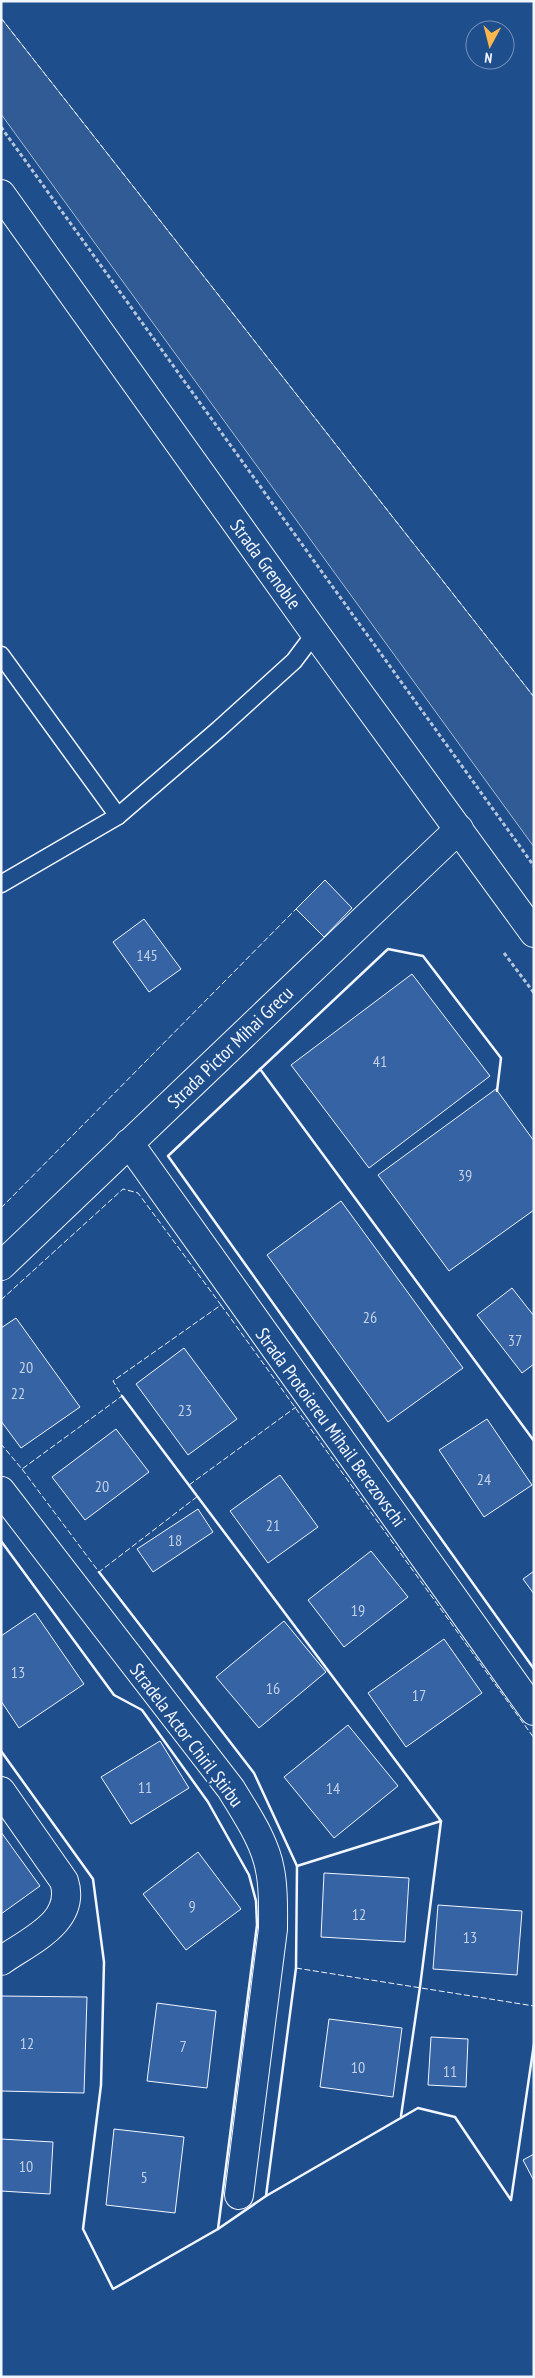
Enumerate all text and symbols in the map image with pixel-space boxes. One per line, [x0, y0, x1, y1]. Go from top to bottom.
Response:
north arrow [465, 20, 515, 70]
text: N [484, 49, 493, 67]
street label: Strada Grenoble [225, 514, 307, 614]
house number: 145 [136, 945, 158, 965]
street label: Strada Pictor Mihai Grecu [162, 981, 298, 1113]
house number: 41 [373, 1051, 387, 1071]
house number: 39 [458, 1165, 472, 1185]
house number: 26 [363, 1307, 377, 1327]
street label: Strada Protoiereu Mihail Berezovschi [251, 1323, 411, 1531]
house number: 37 [508, 1330, 522, 1350]
house number: 20 [19, 1357, 33, 1377]
house number: 22 [11, 1383, 25, 1403]
house number: 23 [178, 1400, 192, 1420]
house number: 24 [477, 1469, 491, 1489]
house number: 20 [95, 1476, 109, 1496]
house number: 21 [266, 1515, 280, 1535]
house number: 18 [168, 1530, 182, 1550]
house number: 19 [351, 1600, 365, 1620]
street label: Stradela Actor Chiril Știrbu [125, 1658, 249, 1812]
house number: 13 [11, 1662, 25, 1682]
house number: 16 [266, 1678, 280, 1698]
house number: 17 [412, 1685, 426, 1705]
house number: 11 [138, 1777, 152, 1797]
house number: 14 [326, 1778, 340, 1798]
house number: 9 [188, 1896, 196, 1916]
house number: 12 [352, 1904, 366, 1924]
house number: 13 [463, 1927, 477, 1947]
house number: 12 [20, 2033, 34, 2053]
house number: 7 [179, 2036, 187, 2056]
house number: 10 [351, 2057, 365, 2077]
house number: 11 [443, 2061, 457, 2081]
house number: 10 [19, 2156, 33, 2176]
house number: 5 [140, 2167, 148, 2187]

